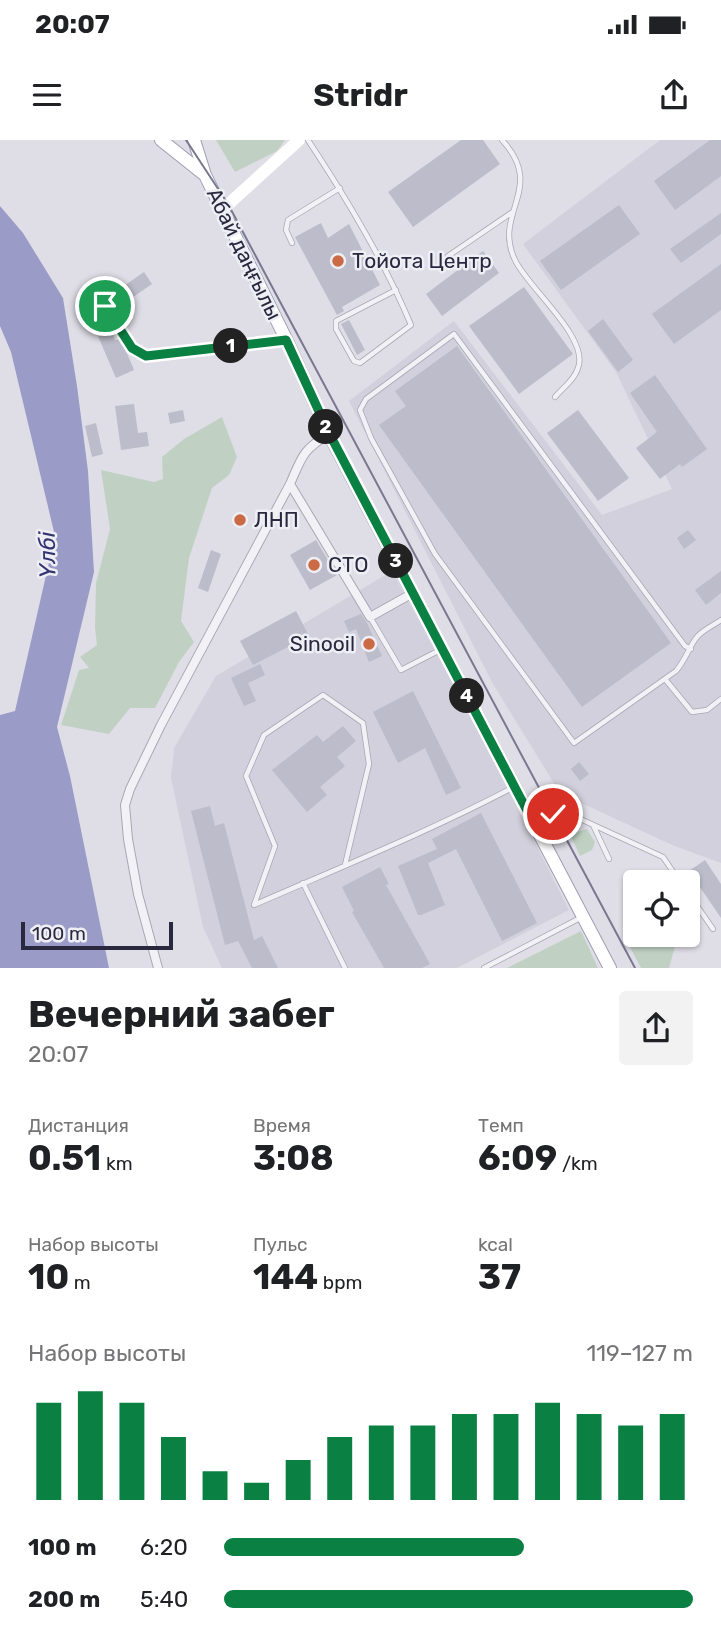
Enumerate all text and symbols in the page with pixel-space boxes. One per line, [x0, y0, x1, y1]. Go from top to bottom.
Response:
text: 20:07 [35, 9, 110, 40]
icon: menu [28, 76, 66, 114]
text: Stridr [313, 76, 408, 114]
icon: share [655, 76, 693, 114]
street label: Абай даңғылы [202, 184, 287, 324]
place label: Тойота Центр [352, 248, 492, 273]
marker: Тойота Центр [330, 253, 346, 269]
pin [75, 276, 135, 336]
icon: arrive [86, 287, 124, 325]
pin: 1 [214, 328, 248, 364]
text: 1 [226, 334, 235, 357]
pin: 2 [308, 410, 344, 444]
text: 2 [319, 415, 332, 438]
place label: ЛНП [254, 507, 299, 532]
marker: ЛНП [232, 512, 248, 528]
water label: Үлбі [33, 530, 61, 579]
pin: 3 [378, 544, 414, 578]
text: 3 [389, 549, 402, 572]
place label: СТО [328, 552, 368, 577]
marker: СТО [306, 557, 322, 573]
place label: Sinooil [290, 631, 355, 656]
marker: Sinooil [361, 636, 377, 652]
pin: 4 [449, 678, 484, 714]
text: 4 [460, 684, 473, 707]
pin [523, 784, 583, 844]
icon: check [534, 795, 572, 833]
map controls [623, 870, 700, 947]
button: locate [623, 870, 700, 947]
scale bar [21, 919, 173, 951]
text: 100 m [32, 922, 86, 945]
text: Вечерний забег [28, 991, 335, 1037]
button: share [619, 991, 693, 1065]
text: 20:07 [28, 1040, 88, 1068]
text: Дистанция [28, 1114, 129, 1137]
text: Время [253, 1114, 311, 1137]
text: Темп [478, 1114, 524, 1137]
text: 0.51 [28, 1137, 101, 1179]
text: 3:08 [253, 1137, 334, 1179]
text: 6:09 [478, 1137, 557, 1179]
text: km [101, 1152, 133, 1175]
text: /km [557, 1152, 598, 1175]
text: Набор высоты [28, 1233, 159, 1256]
text: Пульс [253, 1233, 307, 1256]
text: kcal [478, 1233, 513, 1256]
text: 10 [28, 1256, 69, 1298]
text: 144 [253, 1256, 318, 1298]
text: 37 [478, 1256, 521, 1298]
text: m [69, 1271, 91, 1294]
text: bpm [318, 1271, 362, 1294]
text: Набор высоты [28, 1339, 186, 1367]
text: 119–127 m [586, 1339, 693, 1367]
text: 100 m [28, 1533, 97, 1561]
text: 6:20 [140, 1533, 188, 1561]
text: 200 m [28, 1585, 100, 1613]
text: 5:40 [140, 1585, 188, 1613]

